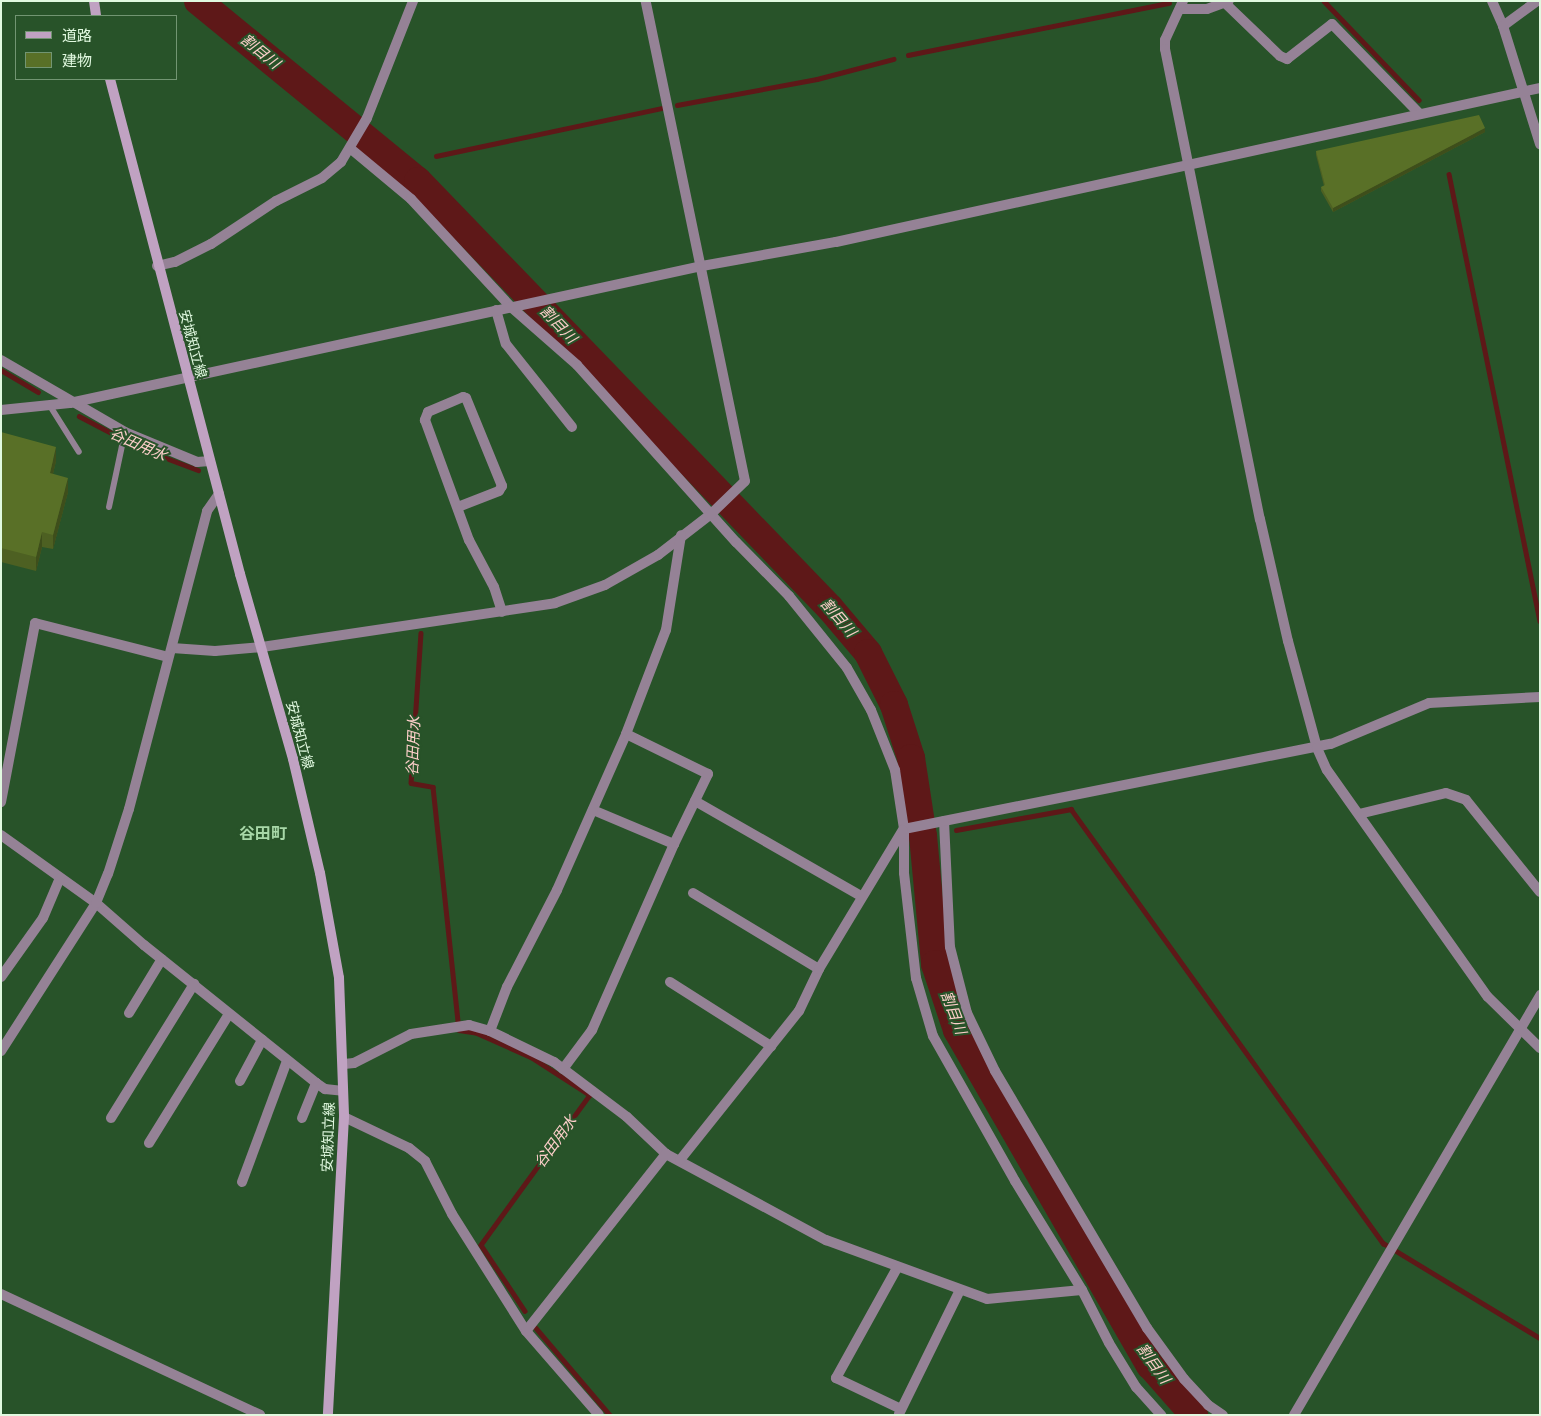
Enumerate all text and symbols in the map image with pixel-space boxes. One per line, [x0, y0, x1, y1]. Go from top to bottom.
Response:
legend [15, 15, 178, 80]
text: 道路 [62, 27, 92, 45]
water label: 割目川 [237, 31, 283, 73]
text: 建物 [62, 52, 92, 70]
water label: 割目川 [536, 303, 580, 347]
street label: 安城知立線 [176, 308, 210, 380]
water label: 谷田用水 [107, 425, 169, 465]
water label: 割目川 [816, 595, 860, 641]
street label: 安城知立線 [283, 699, 317, 771]
water label: 谷田用水 [404, 716, 424, 776]
district label: 谷田町 [239, 824, 287, 844]
water label: 割目川 [937, 989, 969, 1037]
street label: 安城知立線 [318, 1102, 338, 1172]
water label: 谷田用水 [531, 1112, 581, 1172]
water label: 割目川 [1132, 1341, 1174, 1387]

